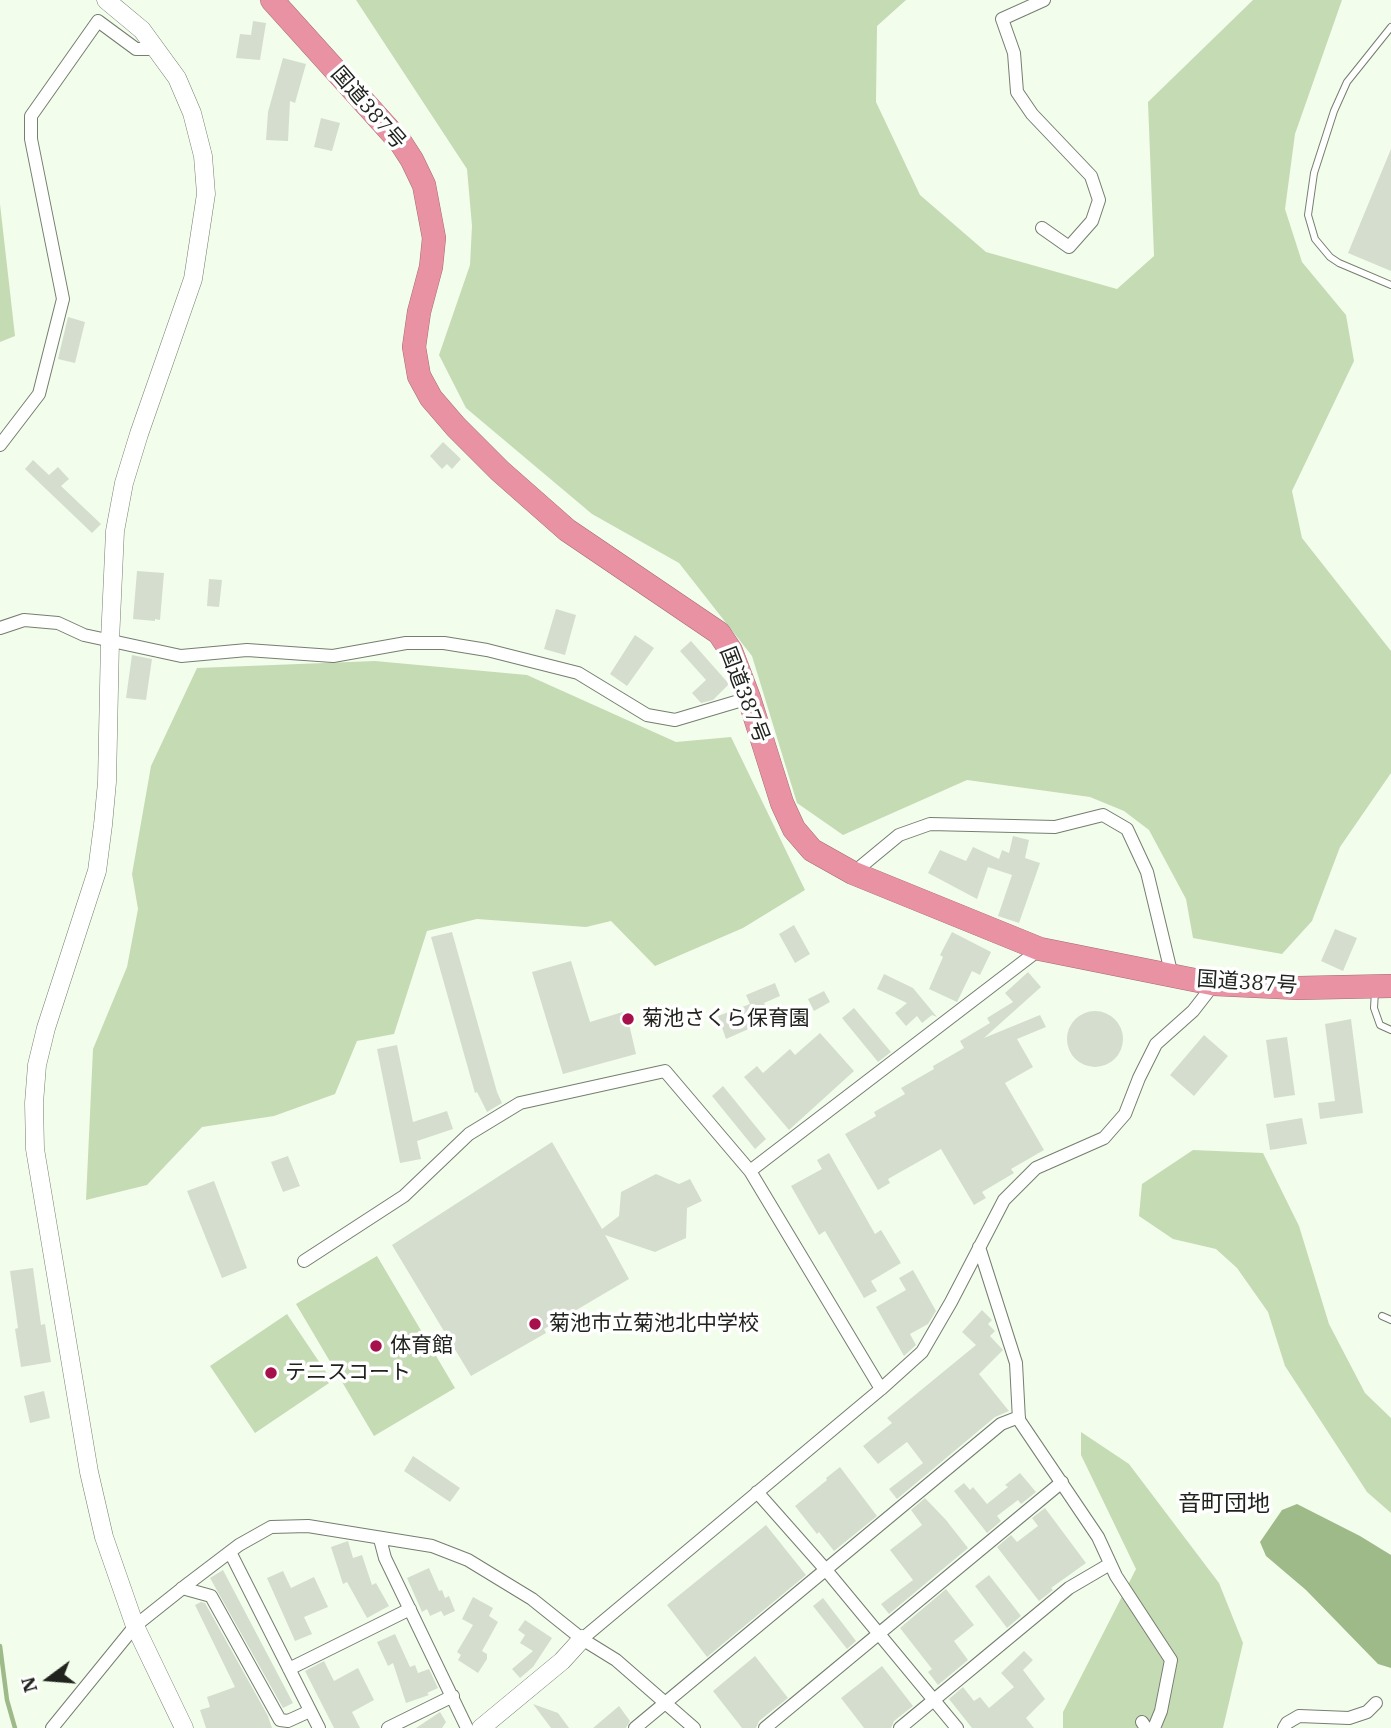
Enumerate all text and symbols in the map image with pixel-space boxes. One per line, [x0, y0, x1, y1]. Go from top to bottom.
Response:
street label: 国道387号 [325, 62, 411, 154]
street label: 国道387号 [714, 643, 774, 747]
street label: 国道387号 [1196, 967, 1298, 999]
place label: 菊池さくら保育園 [642, 1006, 810, 1032]
marker: 菊池さくら保育園 [620, 1011, 636, 1027]
place label: 菊池市立菊池北中学校 [549, 1311, 759, 1337]
marker: 菊池市立菊池北中学校 [527, 1316, 543, 1332]
place label: 体育館 [390, 1333, 453, 1359]
marker: 体育館 [368, 1338, 384, 1354]
place label: テニスコート [285, 1360, 411, 1386]
marker: テニスコート [263, 1365, 279, 1381]
district label: 音町団地 [1178, 1490, 1270, 1518]
north arrow [14, 1644, 84, 1714]
text: N [15, 1674, 42, 1695]

